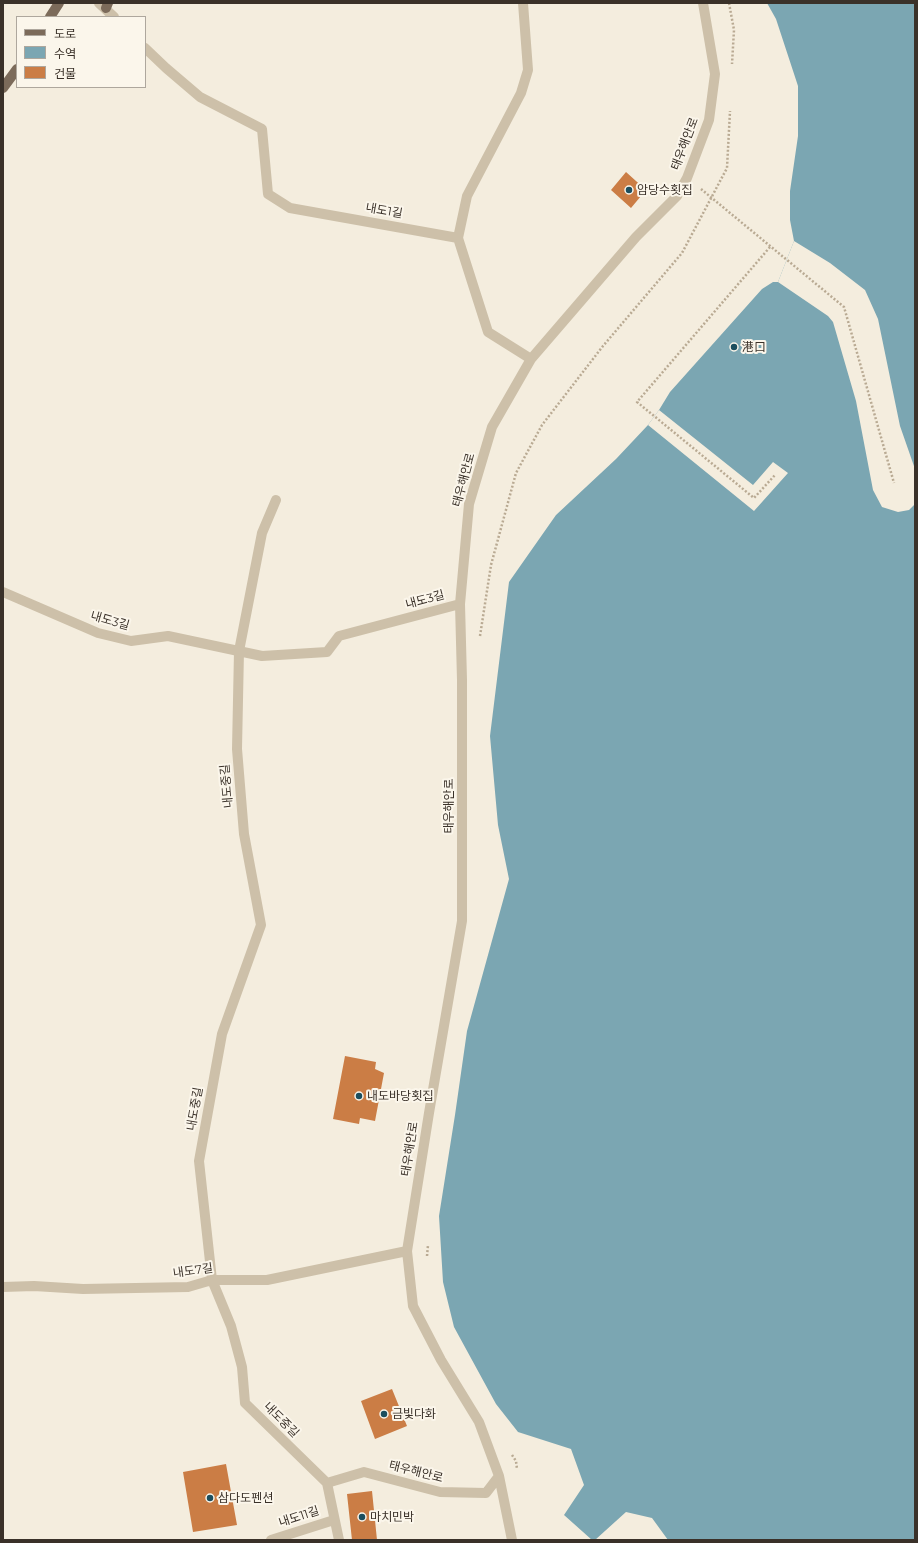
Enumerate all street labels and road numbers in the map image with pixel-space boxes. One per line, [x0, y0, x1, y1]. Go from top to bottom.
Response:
street label: 태우해안로 [668, 116, 702, 172]
street label: 내도1길 [364, 201, 404, 221]
street label: 태우해안로 [450, 451, 478, 509]
street label: 내도3길 [404, 588, 446, 612]
street label: 내도3길 [89, 609, 131, 633]
street label: 내도중길 [218, 763, 236, 809]
street label: 태우해안로 [442, 778, 456, 834]
street label: 내도중길 [184, 1086, 206, 1132]
street label: 태우해안로 [399, 1121, 421, 1177]
street label: 내도7길 [172, 1261, 214, 1281]
street label: 내도중길 [260, 1399, 302, 1441]
street label: 태우해안로 [387, 1458, 445, 1486]
street label: 내도11길 [277, 1504, 321, 1530]

